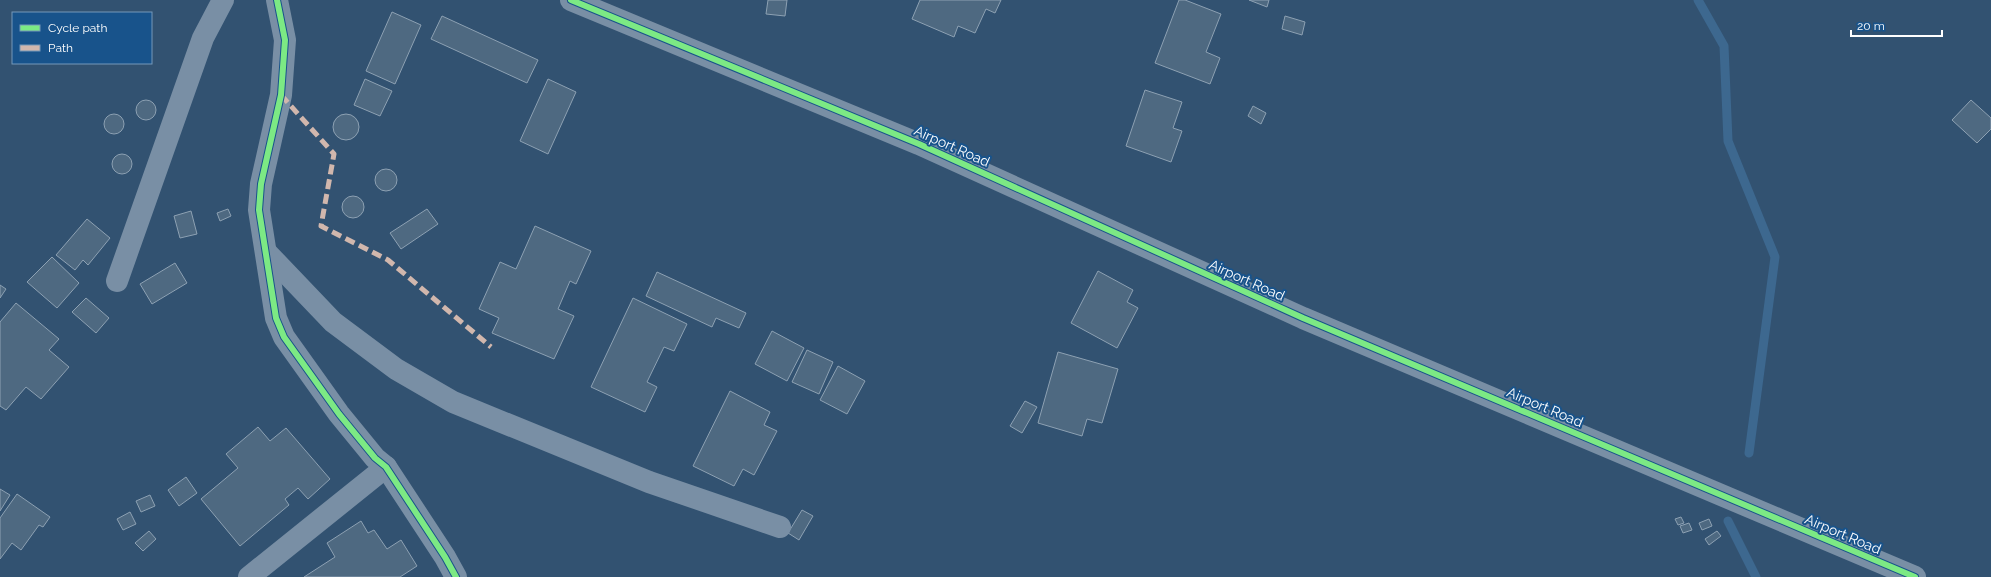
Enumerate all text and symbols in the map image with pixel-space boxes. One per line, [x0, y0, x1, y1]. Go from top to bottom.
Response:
legend [12, 12, 152, 64]
scale bar [1851, 12, 1942, 38]
text: 20 m [1857, 19, 1885, 33]
text: Cycle path [48, 21, 107, 35]
text: Path [48, 41, 73, 55]
street label: Airport Road [912, 122, 992, 170]
street label: Airport Road [1207, 256, 1287, 304]
street label: Airport Road [1505, 384, 1585, 430]
street label: Airport Road [1803, 511, 1883, 557]

